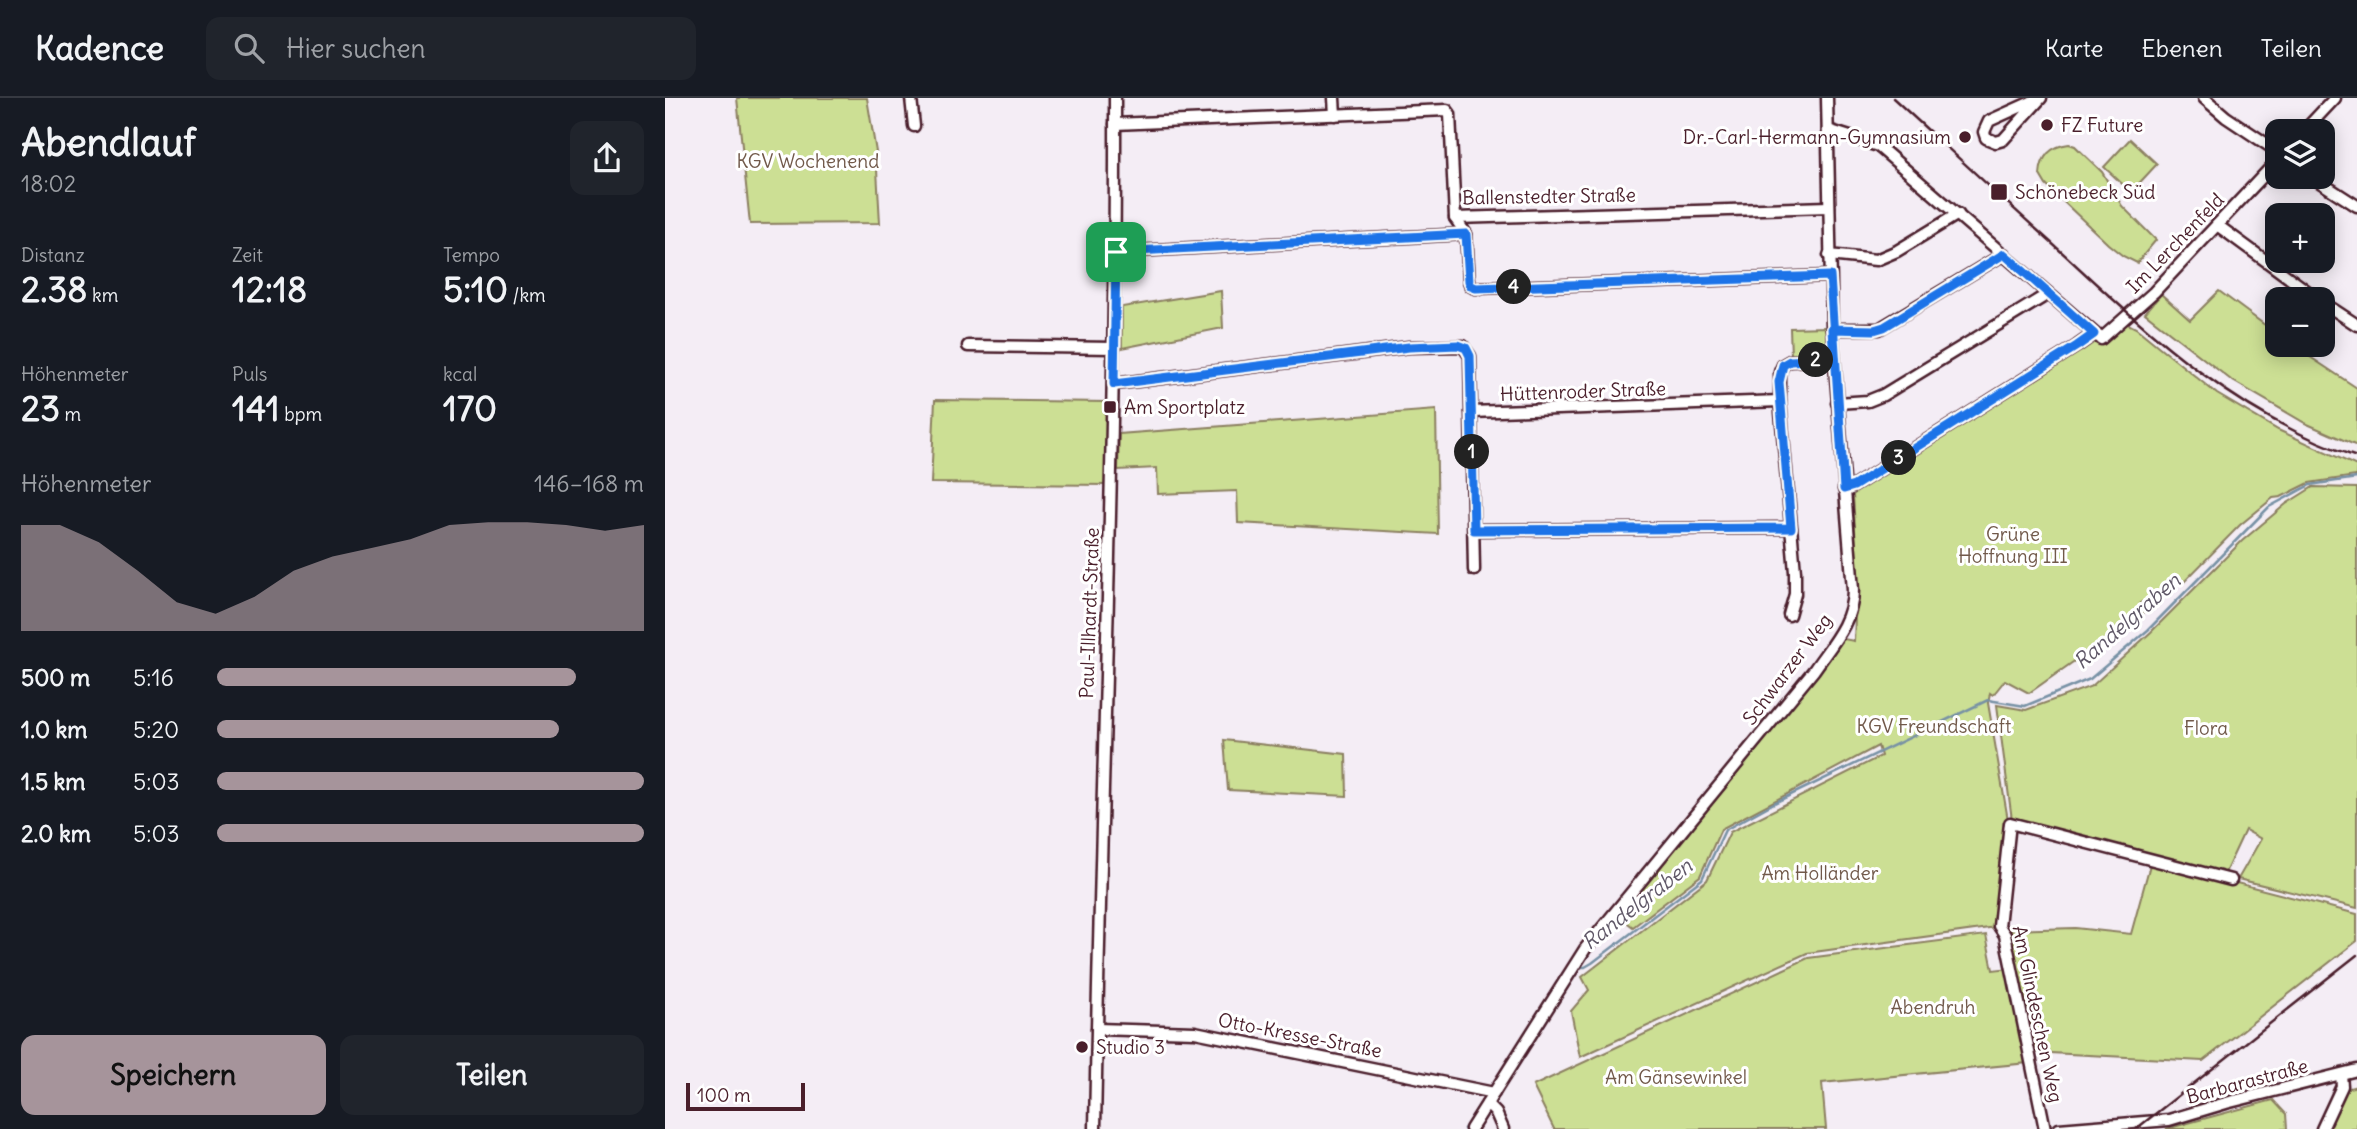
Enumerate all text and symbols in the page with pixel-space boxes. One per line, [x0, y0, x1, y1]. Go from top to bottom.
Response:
search box [206, 17, 696, 80]
text: Kadence [35, 27, 164, 69]
icon: search [230, 29, 268, 67]
text: Hier suchen [286, 32, 426, 65]
text: Karte [2045, 33, 2104, 63]
text: Ebenen [2142, 33, 2223, 63]
text: Teilen [2261, 33, 2322, 63]
place label: FZ Future [2061, 113, 2143, 137]
marker: FZ Future [2039, 117, 2055, 133]
text: Abendlauf [21, 119, 196, 166]
map controls [2265, 119, 2335, 357]
button: layers [2265, 119, 2335, 189]
button: share [570, 121, 644, 195]
place label: Dr.-Carl-Hermann-Gymnasium [1683, 125, 1951, 149]
marker: Dr.-Carl-Hermann-Gymnasium [1957, 129, 1973, 145]
park label: KGV Wochenend [737, 149, 880, 173]
text: 18:02 [21, 169, 76, 198]
place label: Schönebeck Süd [2015, 180, 2156, 204]
street label: Ballenstedter Straße [1462, 182, 1636, 210]
marker: Schönebeck Süd [1989, 182, 2009, 202]
street label: Im Lerchenfeld [2121, 188, 2229, 298]
button: + [2265, 203, 2335, 273]
pin [1086, 222, 1146, 282]
icon: arrive [1097, 233, 1135, 271]
text: Distanz [21, 243, 85, 267]
text: Zeit [232, 243, 263, 267]
text: Tempo [443, 243, 500, 267]
text: 2.38 [21, 267, 87, 311]
text: 12:18 [232, 267, 307, 311]
text: 5:10 [443, 267, 508, 311]
pin: 4 [1497, 270, 1531, 304]
text: 4 [1508, 274, 1519, 298]
text: km [87, 283, 118, 307]
text: /km [508, 283, 546, 307]
button: − [2265, 287, 2335, 357]
pin: 2 [1799, 342, 1833, 378]
text: 2 [1810, 347, 1821, 371]
text: Höhenmeter [21, 362, 129, 386]
text: Puls [232, 362, 267, 386]
text: kcal [443, 362, 477, 386]
street label: Hüttenroder Straße [1500, 376, 1666, 406]
text: 23 [21, 386, 60, 430]
text: 141 [232, 386, 280, 430]
text: 170 [443, 386, 497, 430]
place label: Am Sportplatz [1124, 395, 1245, 419]
marker: Am Sportplatz [1102, 399, 1118, 415]
text: m [60, 402, 81, 426]
text: bpm [280, 402, 322, 426]
pin: 1 [1455, 434, 1489, 470]
text: 1 [1468, 439, 1475, 463]
pin: 3 [1881, 440, 1917, 476]
text: 3 [1893, 445, 1904, 469]
text: Höhenmeter [21, 469, 151, 498]
text: 146–168 m [534, 469, 644, 498]
park label: Grüne Hoffnung III [1958, 522, 2068, 568]
street label: Paul-Illhardt-Straße [1074, 527, 1104, 699]
water label: Randelgraben [2068, 567, 2187, 675]
street label: Schwarzer Weg [1737, 609, 1837, 729]
text: 500 m [21, 663, 90, 692]
text: 5:16 [133, 663, 174, 692]
park label: KGV Freundschaft [1857, 714, 2011, 738]
text: 1.0 km [21, 715, 87, 744]
text: 5:20 [133, 715, 179, 744]
park label: Flora [2184, 716, 2228, 740]
text: 1.5 km [21, 767, 86, 796]
text: 5:03 [133, 767, 180, 796]
text: 2.0 km [21, 819, 91, 848]
text: 5:03 [133, 819, 180, 848]
water label: Randelgraben [1576, 852, 1698, 956]
park label: Am Holländer [1761, 861, 1879, 885]
street label: Am Glindeschen Weg [2008, 923, 2068, 1105]
park label: Abendruh [1891, 995, 1975, 1019]
street label: Otto-Kresse-Straße [1216, 1007, 1384, 1063]
button: Speichern [21, 1035, 326, 1115]
button: Teilen [340, 1035, 644, 1115]
place label: Studio 3 [1096, 1035, 1165, 1059]
marker: Studio 3 [1074, 1039, 1090, 1055]
street label: Barbarastraße [2184, 1053, 2310, 1109]
park label: Am Gänsewinkel [1605, 1065, 1747, 1089]
scale bar [686, 1080, 805, 1112]
text: 100 m [697, 1083, 751, 1107]

